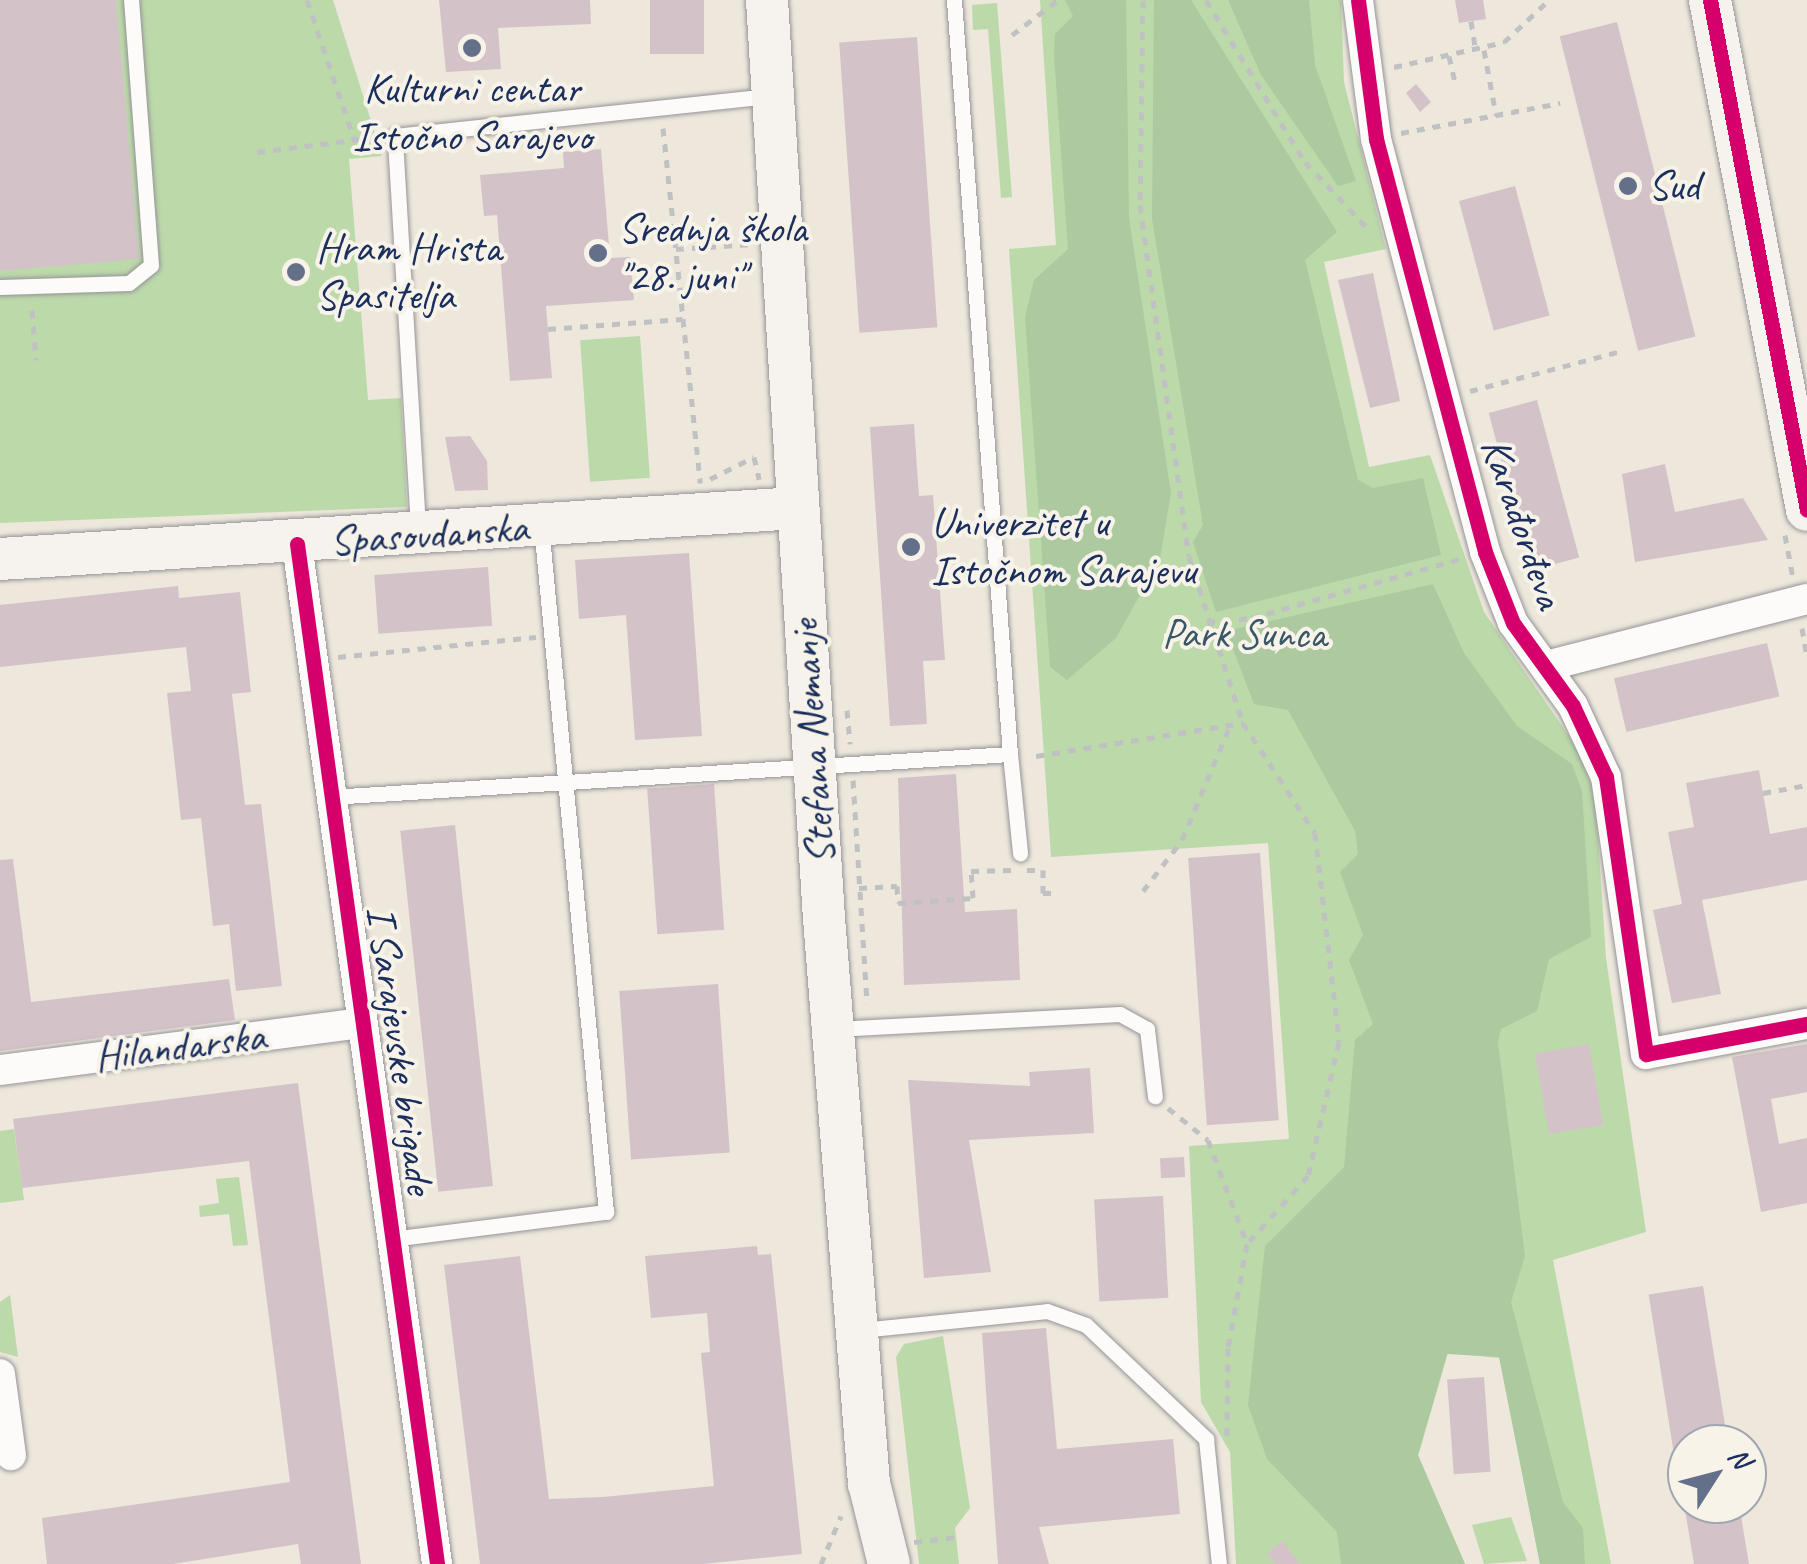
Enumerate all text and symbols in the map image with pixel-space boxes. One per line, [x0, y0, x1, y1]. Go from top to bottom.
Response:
marker: Kulturni centar Istočno Sarajevo [461, 37, 483, 59]
place label: Kulturni centar Istočno Sarajevo [352, 64, 592, 162]
place label: Sud [1648, 161, 1700, 211]
marker: Sud [1617, 175, 1639, 197]
place label: Srednja škola "28. juni" [618, 204, 807, 302]
place label: Hram Hrista Spasitelja [316, 223, 501, 322]
marker: Srednja škola "28. juni" [587, 242, 609, 264]
marker: Hram Hrista Spasitelja [285, 261, 307, 283]
street label: Karađorđeva [1469, 431, 1575, 615]
place label: Univerzitet u Istočnom Sarajevu [931, 498, 1197, 596]
street label: Spasovdanska [328, 503, 530, 567]
marker: Univerzitet u Istočnom Sarajevu [900, 536, 922, 558]
park label: Park Sunca [1163, 609, 1325, 659]
street label: Stefana Nemanje [779, 618, 847, 866]
street label: I Sarajevske brigade [355, 903, 445, 1197]
street label: Hilandarska [92, 1012, 268, 1082]
north arrow [1667, 1424, 1767, 1524]
text: N [1721, 1440, 1759, 1475]

